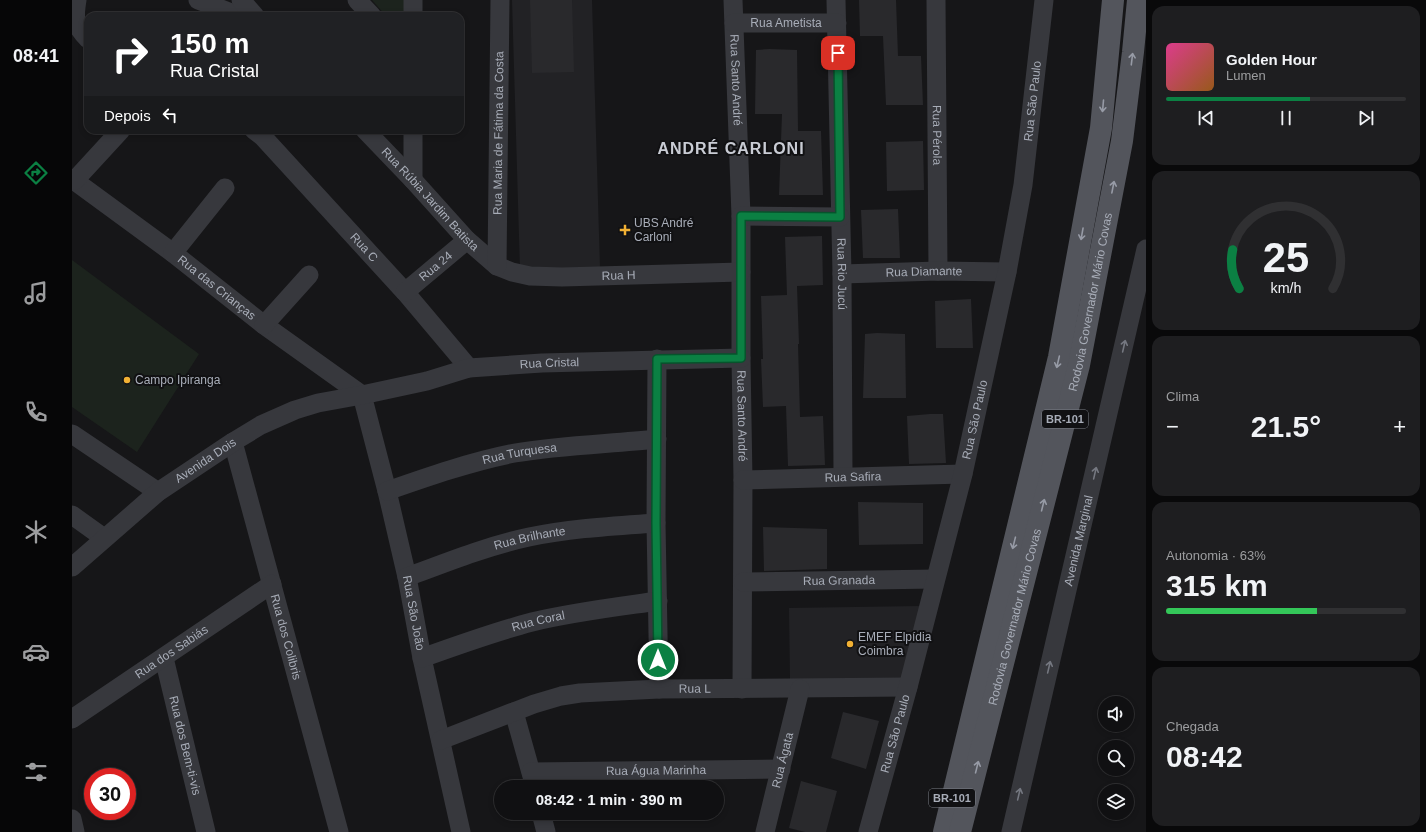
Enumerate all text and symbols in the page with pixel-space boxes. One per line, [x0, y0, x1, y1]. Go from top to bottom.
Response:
street label: Rua Ametista [750, 16, 822, 30]
icon: right [104, 28, 156, 80]
text: 150 m [170, 28, 249, 59]
street label: Rua Santo André [727, 34, 745, 126]
pin [821, 36, 855, 70]
icon: arrive [827, 42, 849, 64]
text: 08:41 [13, 46, 59, 66]
street label: Rua Maria de Fátima da Costa [491, 51, 506, 215]
text: Golden Hour [1226, 51, 1317, 68]
one-way arrow [1129, 53, 1136, 66]
street label: Rua São Paulo [1021, 60, 1044, 142]
text: Rua Cristal [170, 61, 259, 81]
text: Lumen [1226, 68, 1266, 83]
one-way arrow [1100, 99, 1107, 112]
icon: left [159, 104, 181, 126]
street label: Rua Pérola [930, 105, 944, 165]
text: Depois [104, 107, 151, 124]
icon: previous [1195, 107, 1217, 129]
icon: pause [1275, 107, 1297, 129]
icon: next [1355, 107, 1377, 129]
district label: ANDRÉ CARLONI [657, 139, 805, 157]
street label: Rua Rúbia Jardim Batista [379, 145, 482, 254]
icon: directions [22, 159, 50, 187]
one-way arrow [1110, 181, 1118, 194]
street label: Rodovia Governador Mário Covas [1066, 212, 1115, 393]
place label: UBS André Carloni [634, 216, 694, 244]
marker: UBS André Carloni [619, 224, 631, 236]
one-way arrow [1078, 227, 1086, 240]
street label: Rua C [347, 230, 381, 265]
text: 25 [1263, 234, 1309, 281]
street label: Rua Rio Jucú [834, 238, 849, 310]
street label: Rua 24 [416, 248, 455, 284]
street label: Rua das Crianças [175, 252, 259, 323]
street label: Rua Diamante [885, 264, 963, 280]
street label: Rua H [601, 268, 636, 283]
icon: music [22, 279, 50, 307]
text: km/h [1271, 279, 1302, 295]
one-way arrow [1121, 340, 1128, 353]
street label: Rua Cristal [519, 355, 579, 372]
one-way arrow [1053, 355, 1061, 368]
street label: Rua Santo André [734, 370, 750, 462]
place label: Campo Ipiranga [135, 373, 221, 387]
marker: Campo Ipiranga [122, 375, 132, 385]
street label: Rua São Paulo [959, 378, 990, 461]
text: Clima [1166, 389, 1199, 404]
icon: phone [22, 398, 50, 426]
road number: BR-101 [1042, 410, 1088, 428]
text: 21.5° [1251, 410, 1321, 443]
text: − [1166, 414, 1179, 439]
text: + [1393, 414, 1406, 439]
street label: Avenida Dois [172, 435, 239, 486]
street label: Rua Turquesa [481, 440, 558, 467]
one-way arrow [1091, 467, 1099, 480]
street label: Rua Safira [824, 469, 882, 485]
street label: Avenida Marginal [1061, 494, 1096, 587]
one-way arrow [1040, 499, 1047, 512]
icon: climate [22, 518, 50, 546]
street label: Rua Brilhante [492, 524, 567, 553]
street label: Rodovia Governador Mário Covas [986, 527, 1044, 707]
one-way arrow [1010, 536, 1018, 549]
text: Autonomia · 63% [1166, 548, 1266, 563]
text: 315 km [1166, 569, 1268, 602]
street label: Rua Granada [803, 573, 875, 588]
street label: Rua São João [400, 574, 428, 652]
street label: Rua dos Colibris [268, 593, 304, 681]
street label: Rua Coral [510, 608, 566, 634]
street label: Rua dos Sabiás [132, 622, 211, 681]
place label: EMEF Elpídia Coimbra [858, 630, 932, 658]
icon: car [22, 638, 50, 666]
position arrow [637, 639, 679, 681]
marker: EMEF Elpídia Coimbra [845, 639, 855, 649]
one-way arrow [1046, 661, 1053, 674]
street label: Rua L [679, 682, 711, 696]
street label: Rua São Paulo [878, 693, 913, 775]
street label: Rua dos Bem-ti-vis [166, 695, 204, 796]
map controls [1098, 696, 1134, 820]
button: sound [1098, 696, 1134, 732]
text: Chegada [1166, 719, 1219, 734]
street label: Rua Ágata [769, 731, 796, 789]
button: search [1098, 740, 1134, 776]
text: 08:42 [1166, 740, 1243, 773]
icon: filters [22, 758, 50, 786]
one-way arrow [973, 761, 981, 774]
street label: Rua Água Marinha [606, 763, 707, 778]
speed limit sign: 30 [84, 768, 136, 820]
button: layers [1098, 784, 1134, 820]
one-way arrow [1016, 788, 1024, 801]
road number: BR-101 [929, 789, 975, 807]
text: 08:42 · 1 min · 390 m [536, 791, 682, 808]

